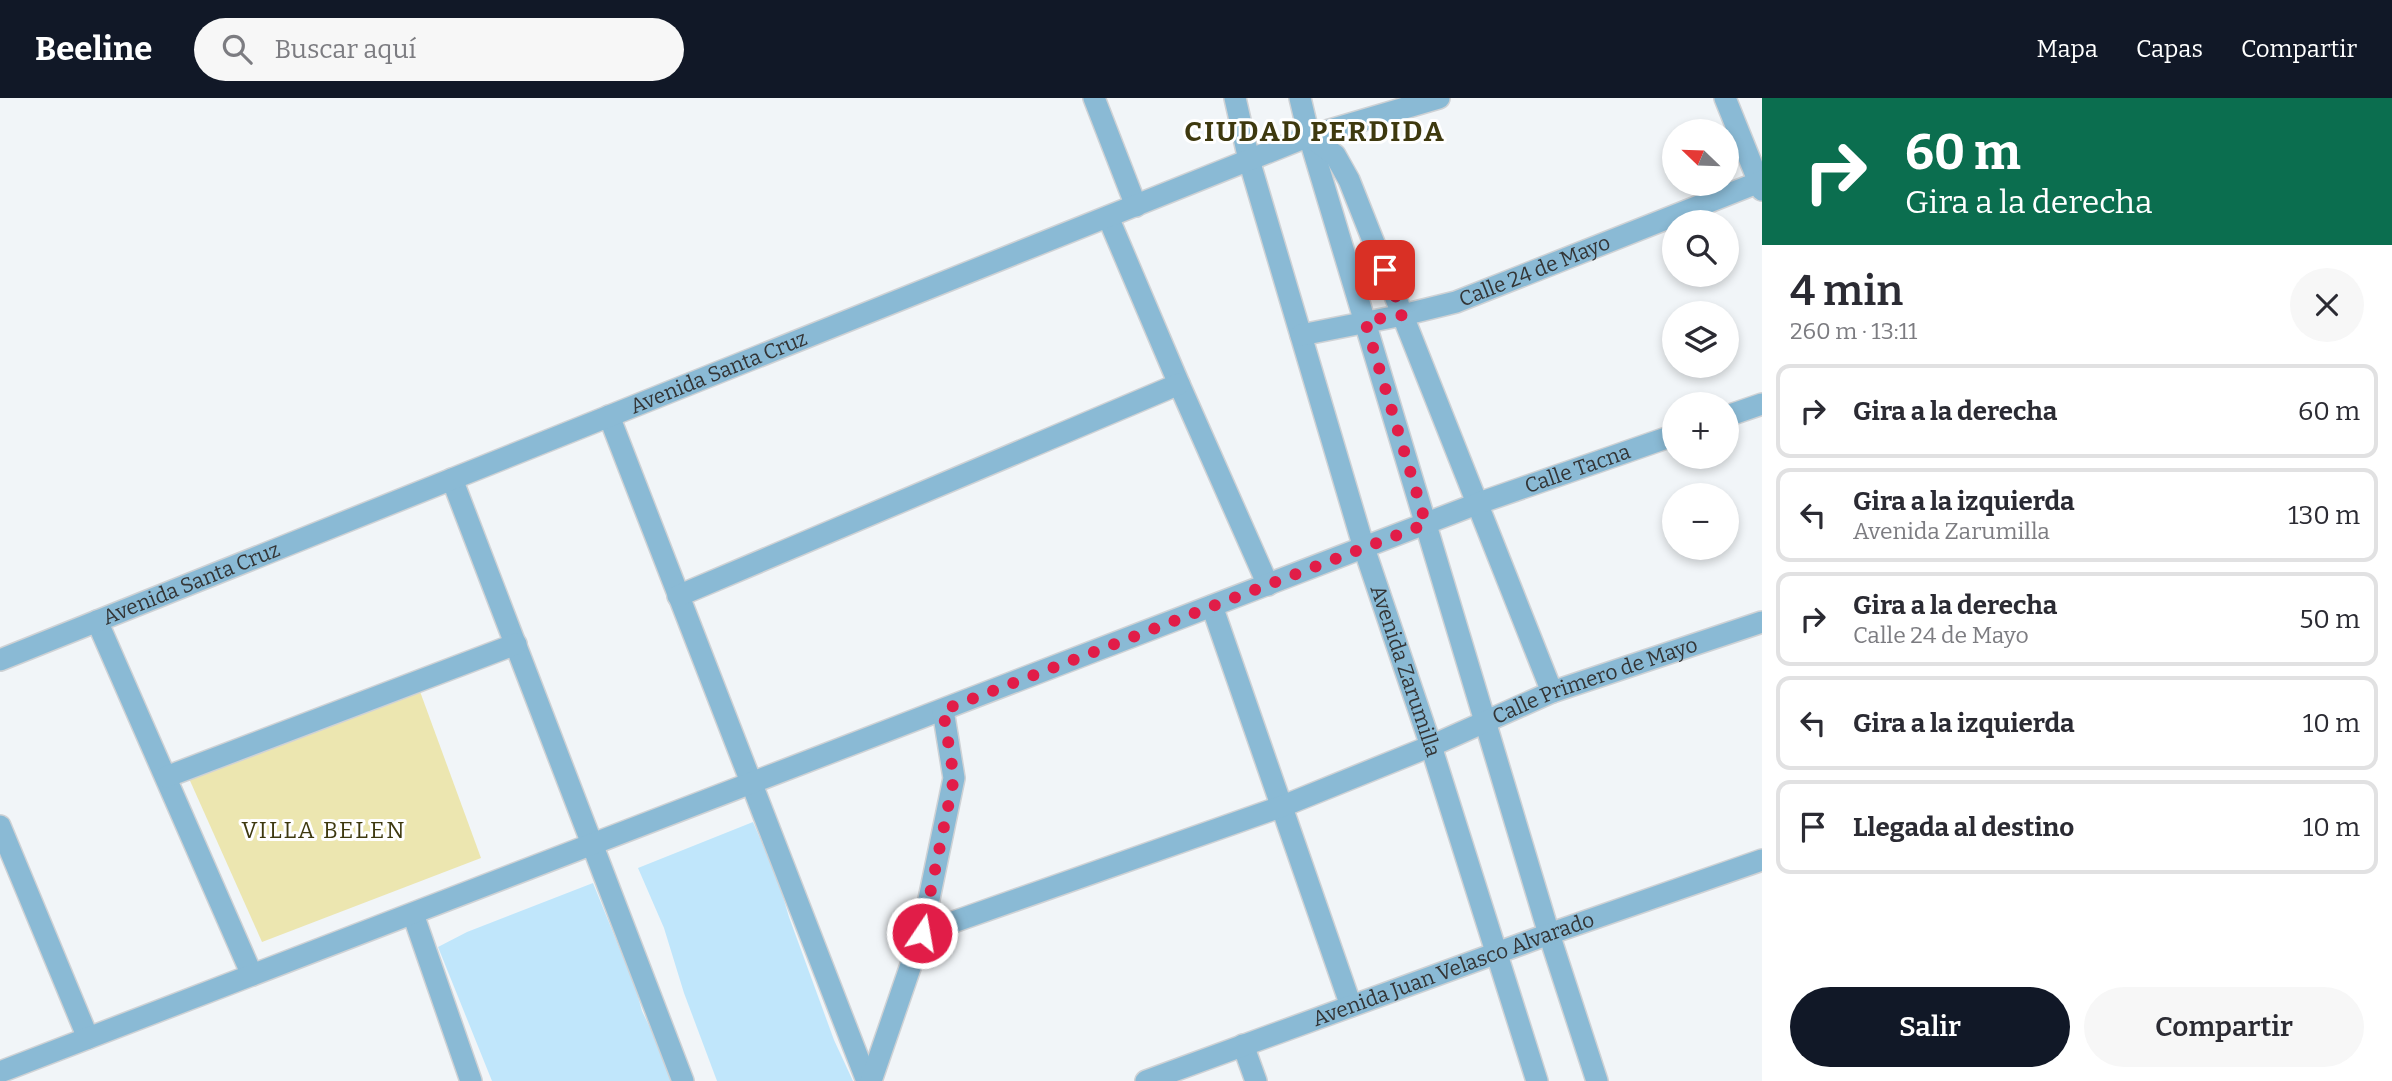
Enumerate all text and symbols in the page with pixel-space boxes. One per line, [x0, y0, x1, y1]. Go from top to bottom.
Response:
search box [194, 18, 684, 81]
text: Beeline [35, 29, 152, 69]
icon: search [218, 30, 256, 68]
text: Buscar aquí [274, 34, 416, 65]
text: Mapa [2036, 35, 2098, 63]
text: Capas [2136, 35, 2203, 63]
text: Compartir [2241, 35, 2357, 63]
district label: CIUDAD PERDIDA [1184, 115, 1446, 148]
north arrow [1662, 119, 1740, 196]
map controls [1662, 119, 1739, 560]
text: 60 m [1905, 123, 2021, 182]
icon: right [1790, 126, 1881, 217]
text: Gira a la derecha [1905, 183, 2152, 221]
button: search [1662, 210, 1739, 287]
street label: Calle 24 de Mayo [1455, 229, 1614, 313]
pin [1355, 240, 1415, 300]
icon: arrive [1366, 251, 1404, 289]
text: 4 min [1790, 266, 1903, 316]
button: close [2290, 268, 2364, 342]
button: layers [1662, 301, 1739, 378]
text: 260 m · 13:11 [1790, 317, 1917, 345]
street label: Avenida Santa Cruz [626, 325, 811, 419]
button: + [1662, 392, 1739, 469]
icon: right [1794, 392, 1832, 430]
text: Gira a la derecha [1853, 396, 2057, 427]
text: 60 m [2298, 396, 2360, 427]
street label: Calle Tacna [1521, 438, 1634, 499]
button: − [1662, 483, 1739, 560]
text: Gira a la izquierda [1853, 486, 2075, 517]
icon: left [1794, 496, 1832, 534]
text: 130 m [2288, 500, 2360, 531]
text: Avenida Zarumilla [1853, 517, 2050, 545]
street label: Avenida Santa Cruz [99, 536, 284, 631]
street label: Avenida Zarumilla [1364, 582, 1447, 761]
text: Gira a la derecha [1853, 590, 2057, 621]
icon: right [1794, 600, 1832, 638]
text: 50 m [2299, 604, 2360, 635]
text: Calle 24 de Mayo [1853, 621, 2029, 649]
street label: Calle Primero de Mayo [1488, 631, 1701, 730]
icon: left [1794, 704, 1832, 742]
text: Gira a la izquierda [1853, 708, 2075, 739]
text: 10 m [2303, 708, 2360, 739]
icon: arrive [1794, 808, 1832, 846]
text: Llegada al destino [1853, 812, 2074, 843]
text: 10 m [2303, 812, 2360, 843]
district label: VILLA BELEN [241, 816, 407, 844]
position arrow [885, 896, 959, 970]
street label: Avenida Juan Velasco Alvarado [1309, 906, 1598, 1032]
button: Salir [1790, 987, 2070, 1067]
button: Compartir [2084, 987, 2364, 1067]

